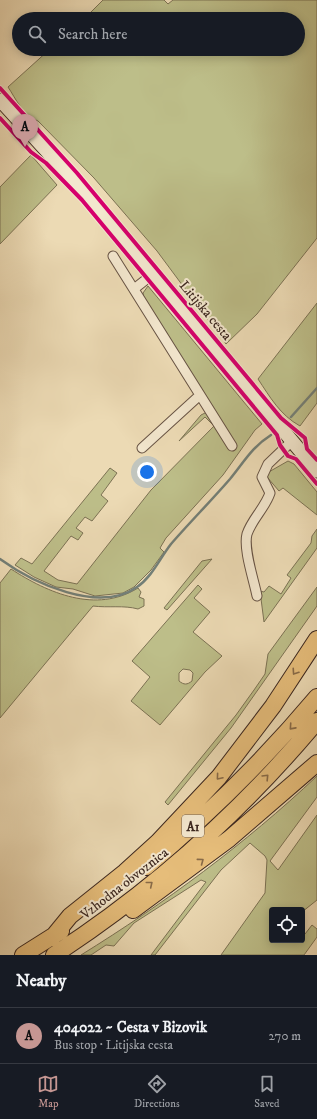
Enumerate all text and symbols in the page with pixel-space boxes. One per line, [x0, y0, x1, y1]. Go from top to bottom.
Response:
search box [12, 12, 305, 56]
icon: search [26, 23, 48, 45]
text: Search here [58, 25, 127, 44]
pin: A [12, 114, 38, 147]
street label: Litijska cesta [175, 277, 235, 344]
your location [137, 462, 157, 482]
one-way arrow [293, 668, 300, 675]
one-way arrow [289, 722, 296, 729]
one-way arrow [216, 772, 223, 779]
one-way arrow [262, 774, 269, 782]
road number: A1 [182, 815, 204, 837]
street label: Vzhodna obvoznica [76, 844, 172, 924]
one-way arrow [196, 859, 203, 866]
one-way arrow [146, 882, 153, 889]
map controls [269, 907, 305, 943]
button: locate [269, 907, 305, 943]
text: Nearby [16, 970, 66, 992]
text: 404022 ~ Cesta v Bizovik [54, 1018, 207, 1037]
text: A [25, 1028, 33, 1044]
text: 270 m [269, 1028, 301, 1044]
text: Bus stop · Litijska cesta [54, 1037, 173, 1053]
tab: Map [37, 1073, 59, 1111]
tab: Directions [134, 1073, 180, 1111]
tab: Saved [254, 1073, 280, 1111]

